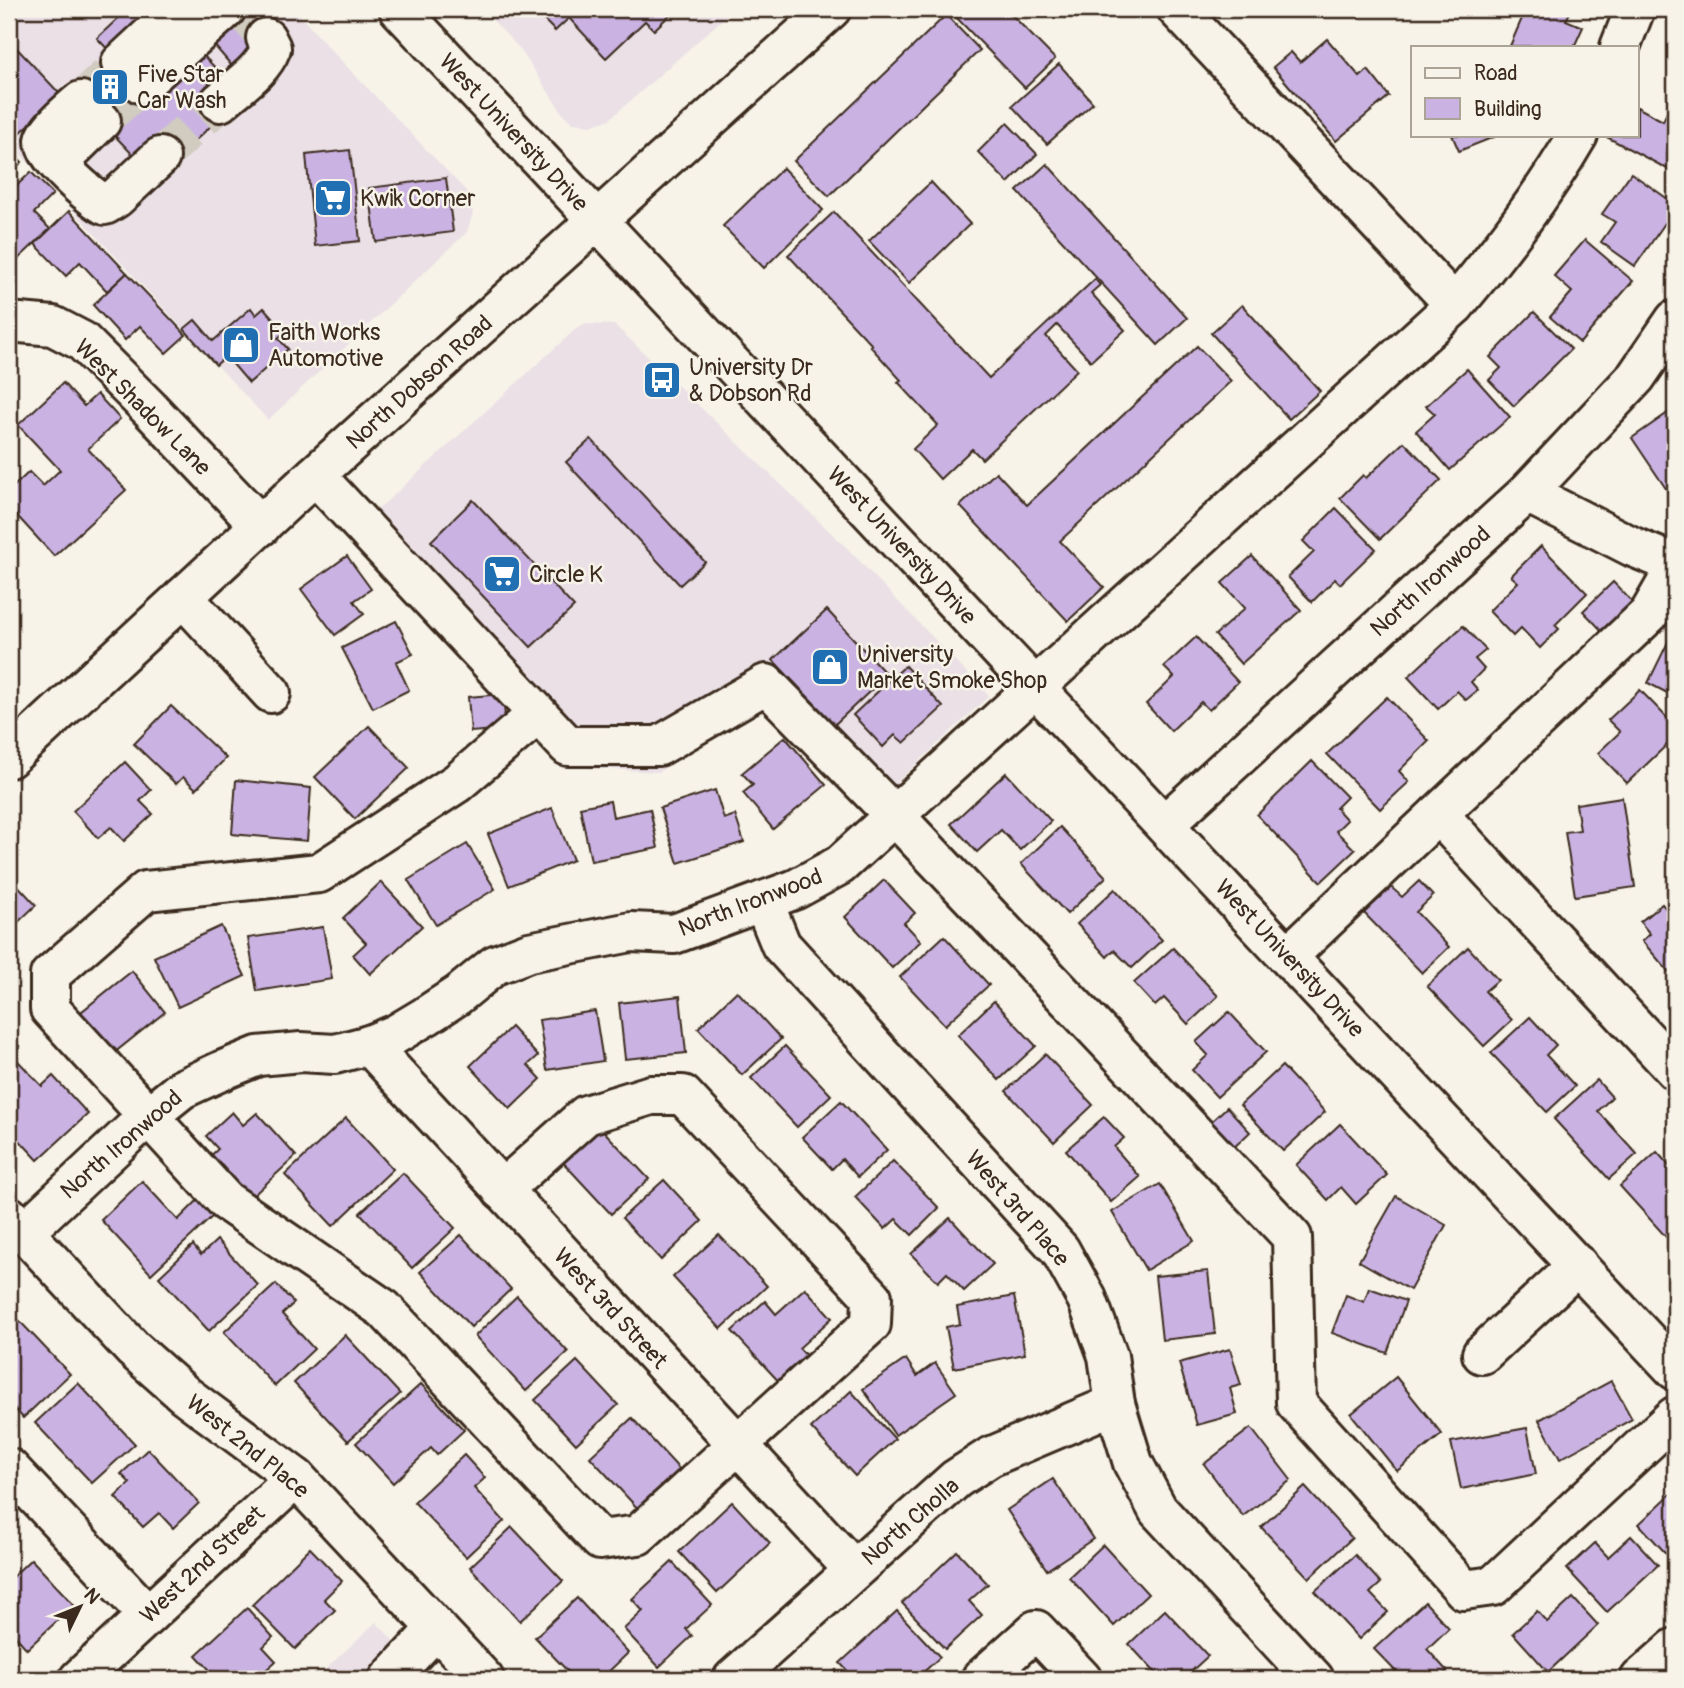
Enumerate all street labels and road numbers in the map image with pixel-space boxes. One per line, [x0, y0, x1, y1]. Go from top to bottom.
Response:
street label: West University Drive [433, 47, 595, 218]
street label: North Dobson Road [340, 309, 499, 456]
street label: West Shadow Lane [68, 333, 217, 482]
street label: West University Drive [821, 460, 983, 631]
street label: North Ironwood [1364, 520, 1497, 643]
street label: North Ironwood [674, 862, 826, 943]
street label: West University Drive [1209, 873, 1371, 1044]
street label: North Ironwood [54, 1084, 188, 1205]
street label: West 3rd Place [959, 1144, 1076, 1273]
street label: West 3rd Street [547, 1242, 675, 1375]
street label: West 2nd Place [180, 1388, 315, 1505]
street label: North Cholla [855, 1471, 965, 1572]
street label: West 2nd Street [134, 1499, 271, 1630]

